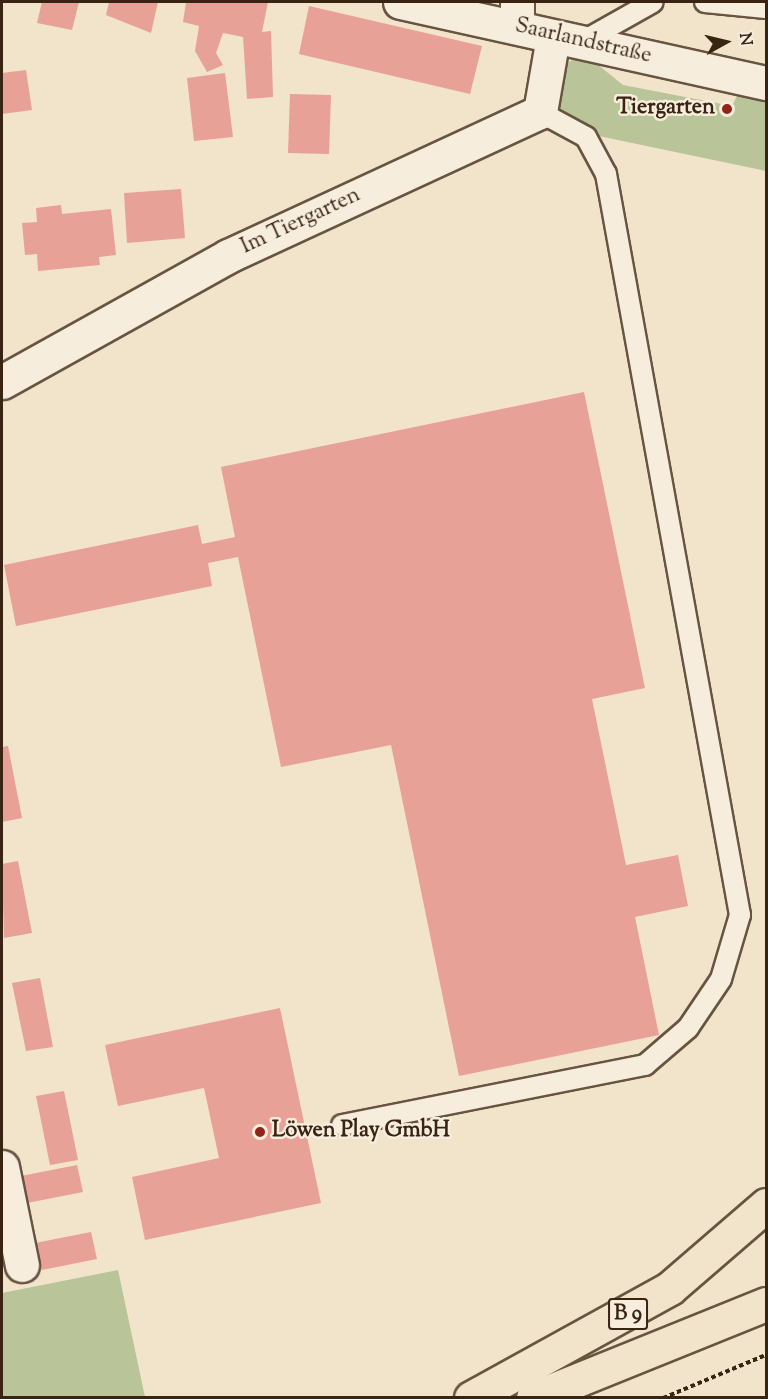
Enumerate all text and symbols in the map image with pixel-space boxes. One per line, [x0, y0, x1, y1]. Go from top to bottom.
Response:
north arrow [696, 12, 756, 72]
street label: Saarlandstraße [512, 13, 654, 71]
text: N [732, 31, 757, 47]
place label: Tiergarten [616, 96, 715, 122]
marker: Tiergarten [720, 102, 734, 116]
street label: Im Tiergarten [237, 183, 365, 261]
place label: Löwen Play GmbH [272, 1119, 450, 1145]
marker: Löwen Play GmbH [253, 1125, 267, 1139]
road number: B 9 [607, 1296, 649, 1332]

